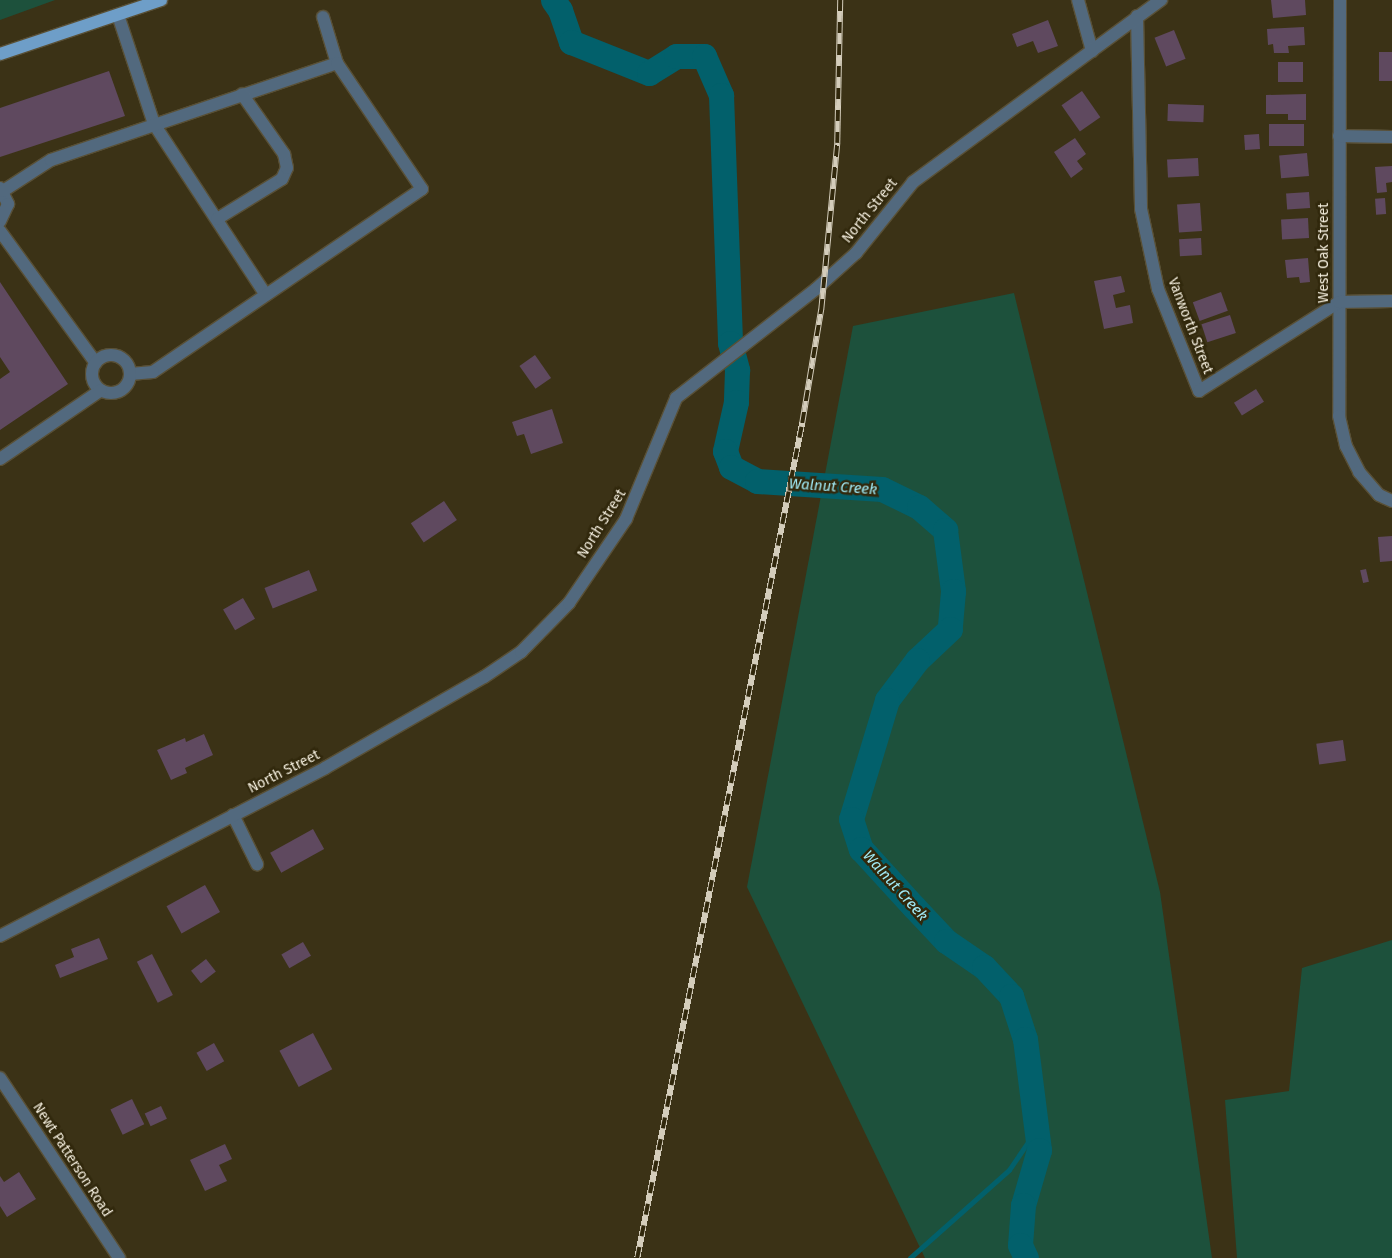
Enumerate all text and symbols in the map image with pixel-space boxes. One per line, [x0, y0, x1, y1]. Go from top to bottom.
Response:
street label: North Street [839, 175, 901, 247]
street label: West Oak Street [1316, 203, 1332, 303]
street label: Vanworth Street [1164, 276, 1216, 376]
water label: Walnut Creek [788, 475, 878, 499]
street label: North Street [574, 486, 630, 562]
street label: North Street [245, 747, 323, 797]
water label: Walnut Creek [859, 847, 931, 925]
street label: Newt Patterson Road [29, 1100, 115, 1220]

